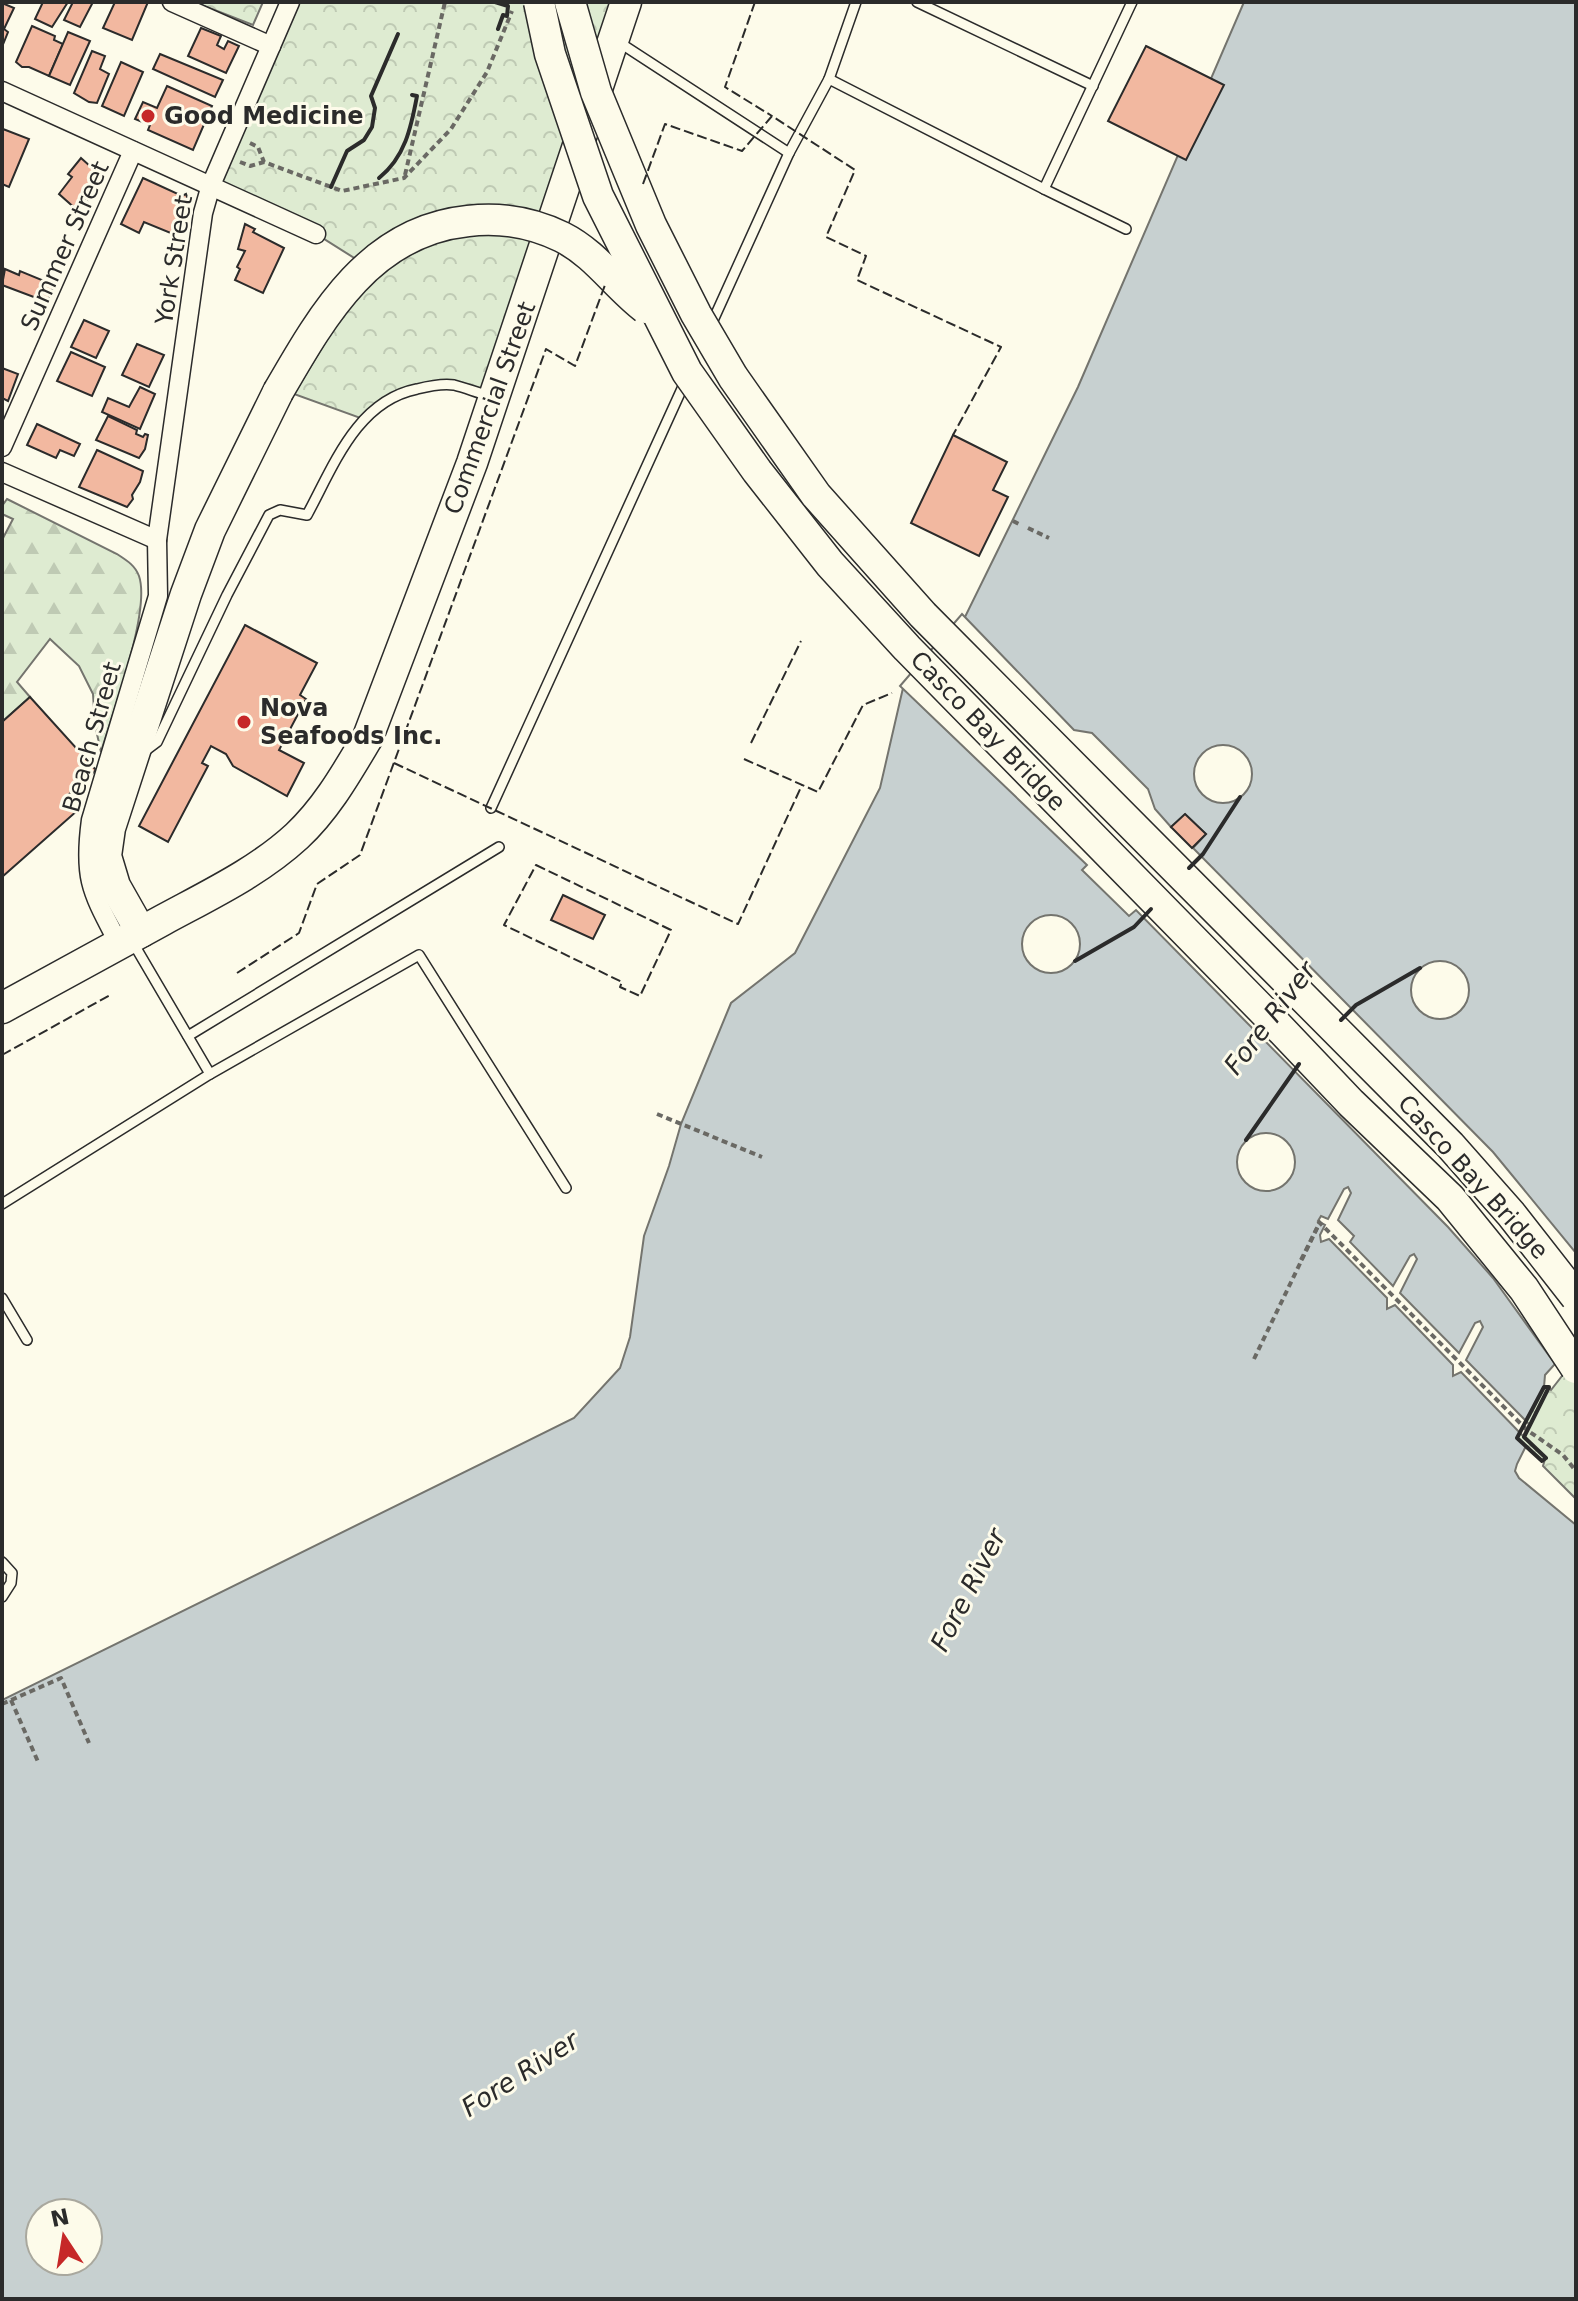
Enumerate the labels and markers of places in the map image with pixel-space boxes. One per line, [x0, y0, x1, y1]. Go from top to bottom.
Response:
place label: Good Medicine [164, 102, 364, 130]
marker: Good Medicine [139, 107, 157, 125]
place label: Nova Seafoods Inc. [260, 694, 442, 750]
marker: Nova Seafoods Inc. [235, 713, 253, 731]

